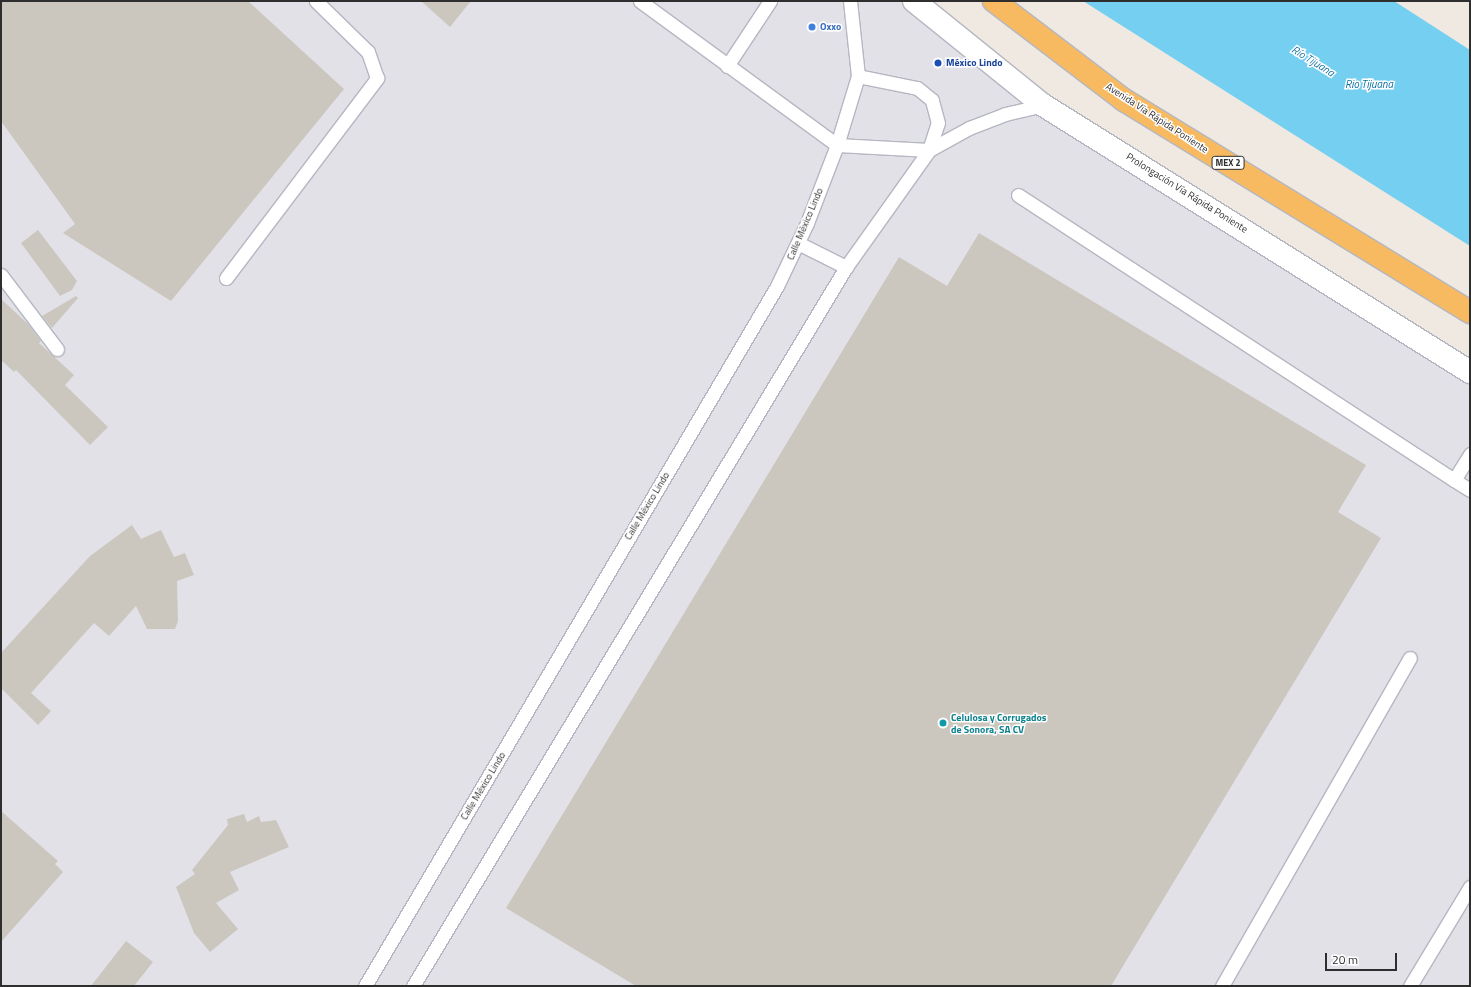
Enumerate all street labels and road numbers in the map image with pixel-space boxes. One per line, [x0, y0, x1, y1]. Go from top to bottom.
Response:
street label: Avenida Vía Rápida Poniente [1104, 80, 1210, 156]
street label: Prolongación Vía Rápida Poniente [1124, 151, 1250, 235]
road number: MEX 2 [1211, 156, 1245, 170]
street label: Calle México Lindo [784, 186, 826, 262]
street label: Calle México Lindo [622, 470, 672, 542]
street label: Calle México Lindo [458, 750, 508, 822]

